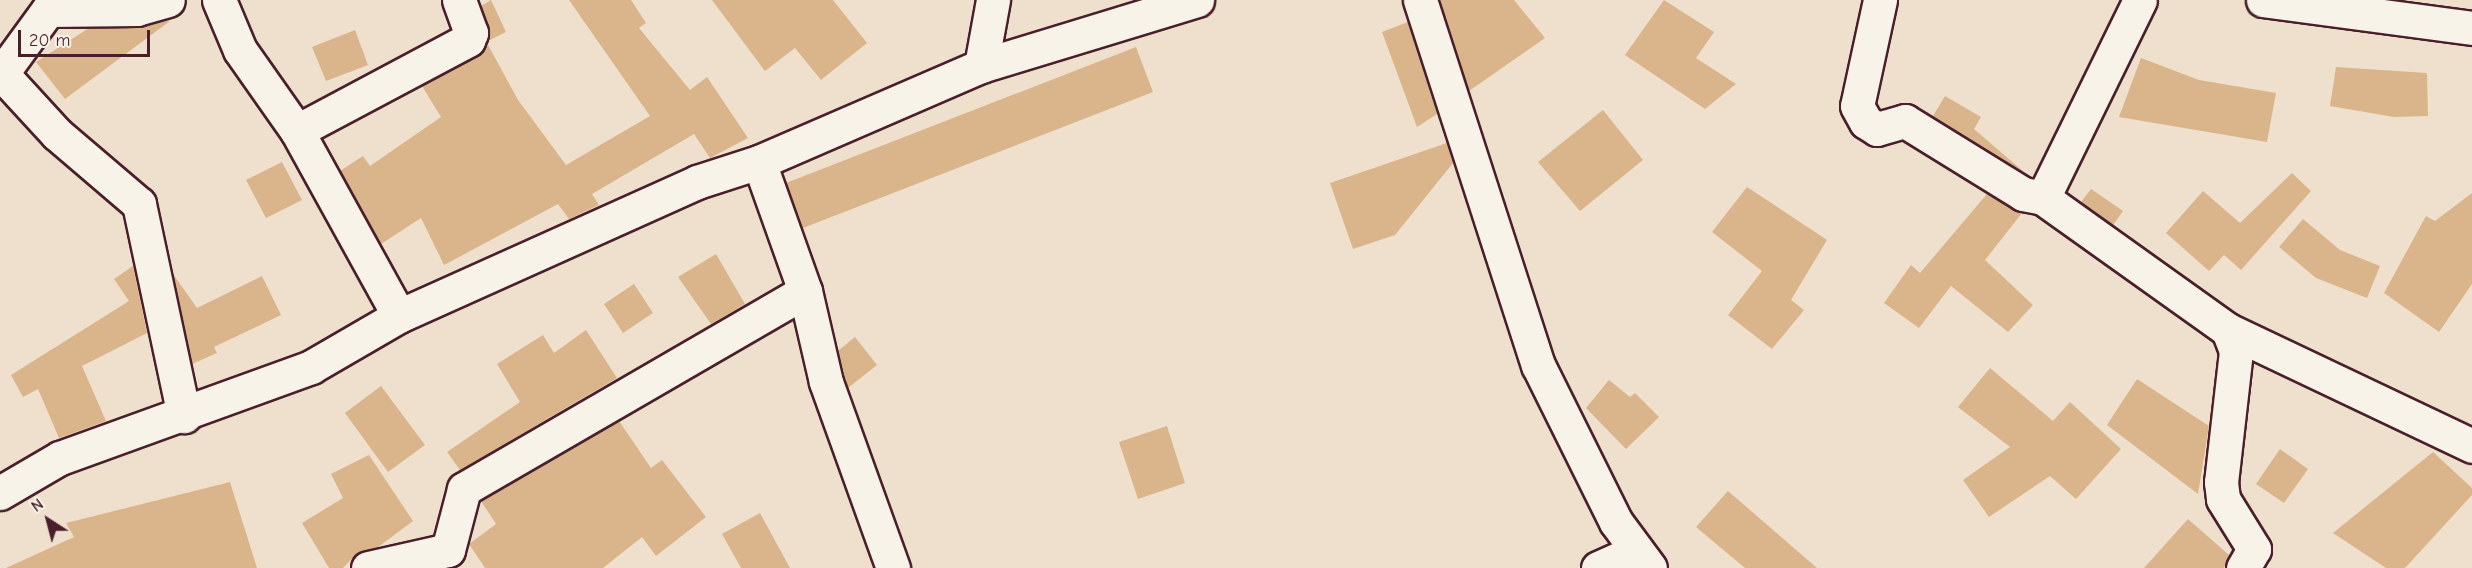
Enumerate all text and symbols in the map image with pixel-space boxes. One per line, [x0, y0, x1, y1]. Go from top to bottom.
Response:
scale bar [21, 18, 153, 56]
text: 20 m [29, 30, 70, 51]
north arrow [18, 490, 78, 550]
text: N [28, 495, 47, 516]

